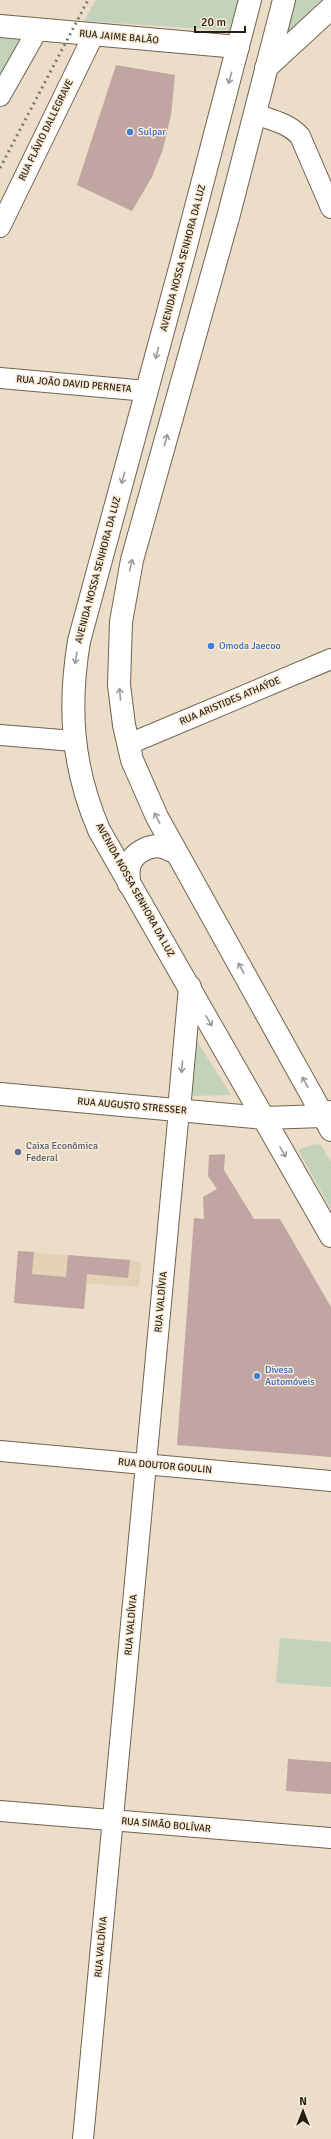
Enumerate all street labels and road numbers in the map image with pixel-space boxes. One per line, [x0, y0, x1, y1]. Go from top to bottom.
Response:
street label: RUA JAIME BALÃO [79, 28, 160, 46]
street label: RUA FLÁVIO DALLEGRAVE [15, 76, 76, 183]
street label: AVENIDA NOSSA SENHORA DA LUZ [158, 183, 209, 333]
street label: RUA JOÃO DAVID PERNETA [16, 373, 132, 395]
street label: AVENIDA NOSSA SENHORA DA LUZ [73, 495, 124, 645]
street label: RUA ARISTIDES ATHAÝDE [177, 673, 283, 728]
street label: AVENIDA NOSSA SENHORA DA LUZ [93, 821, 177, 960]
street label: RUA AUGUSTO STRESSER [77, 1095, 187, 1117]
street label: RUA VALDÍVIA [151, 1271, 170, 1333]
street label: RUA DOUTOR GOULIN [117, 1456, 213, 1476]
street label: RUA VALDÍVIA [121, 1594, 140, 1656]
street label: RUA SIMÃO BOLÍVAR [121, 1814, 211, 1835]
street label: RUA VALDÍVIA [91, 1916, 110, 1978]

